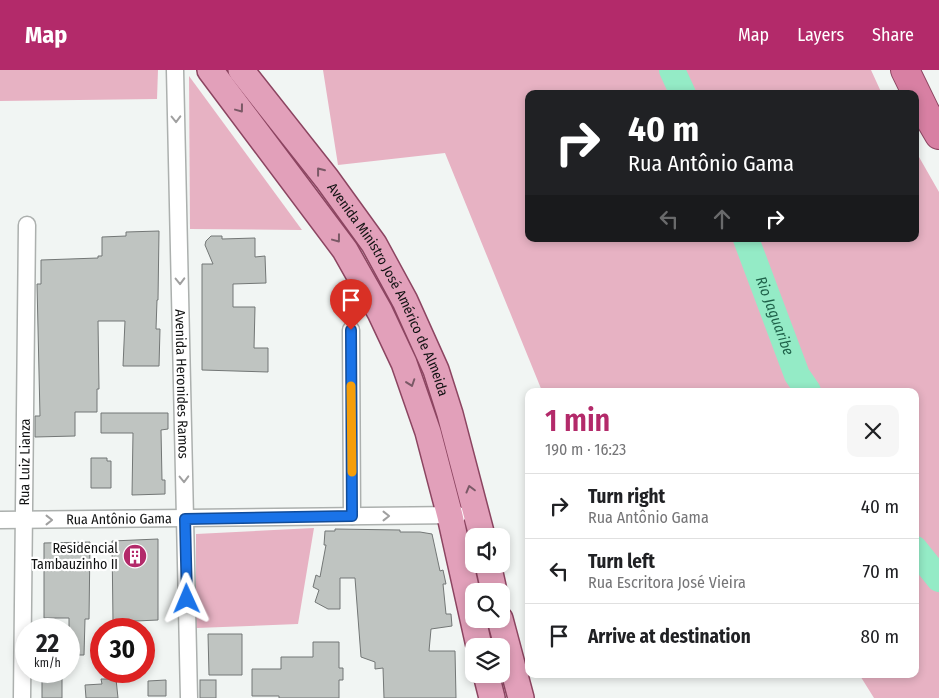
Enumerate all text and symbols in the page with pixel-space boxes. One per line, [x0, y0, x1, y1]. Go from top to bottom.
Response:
text: Map [25, 21, 67, 49]
text: Map [738, 24, 769, 46]
text: Layers [797, 24, 844, 46]
text: Share [872, 24, 914, 46]
one-way arrow [234, 103, 242, 112]
text: 40 m [628, 108, 699, 150]
icon: right [545, 110, 610, 175]
one-way arrow [171, 115, 182, 123]
text: Rua Antônio Gama [628, 150, 794, 177]
one-way arrow [318, 168, 326, 177]
street label: Avenida Ministro José Américo de Almeida [324, 180, 452, 398]
icon: left [655, 205, 683, 233]
icon: ahead [708, 205, 736, 233]
icon: right [761, 205, 789, 233]
one-way arrow [331, 233, 340, 243]
water label: Rio Jaguaribe [752, 274, 798, 358]
one-way arrow [175, 278, 185, 285]
pin [330, 279, 372, 330]
icon: arrive [337, 286, 365, 314]
street label: Avenida Heronides Ramos [171, 309, 192, 459]
one-way arrow [405, 379, 415, 387]
text: 1 min [545, 403, 610, 439]
button: close [847, 405, 899, 457]
street label: Rua Luiz Lianza [16, 418, 34, 506]
text: 190 m · 16:23 [545, 440, 626, 459]
one-way arrow [179, 475, 189, 483]
one-way arrow [465, 484, 476, 493]
text: Turn right [588, 485, 665, 508]
icon: right [545, 492, 573, 520]
text: 40 m [861, 495, 899, 518]
text: Rua Antônio Gama [588, 508, 709, 527]
street label: Rua Antônio Gama [66, 510, 172, 528]
one-way arrow [382, 511, 390, 521]
one-way arrow [45, 515, 53, 525]
map controls [465, 528, 510, 683]
button: sound [465, 528, 510, 573]
place label: Residencial Tambauzinho II [31, 540, 118, 573]
building icon: Residencial Tambauzinho II [122, 543, 148, 569]
text: Turn left [588, 550, 655, 573]
icon: left [545, 557, 573, 585]
text: 70 m [863, 560, 899, 583]
position arrow [160, 572, 212, 624]
text: Rua Escritora José Vieira [588, 573, 746, 592]
button: search [465, 583, 510, 628]
speed limit sign: 30 [90, 618, 155, 683]
icon: arrive [545, 622, 573, 650]
text: Arrive at destination [588, 625, 751, 648]
text: 80 m [861, 625, 899, 648]
text: 22 [36, 629, 59, 659]
button: layers [465, 638, 510, 683]
text: km/h [34, 656, 61, 670]

